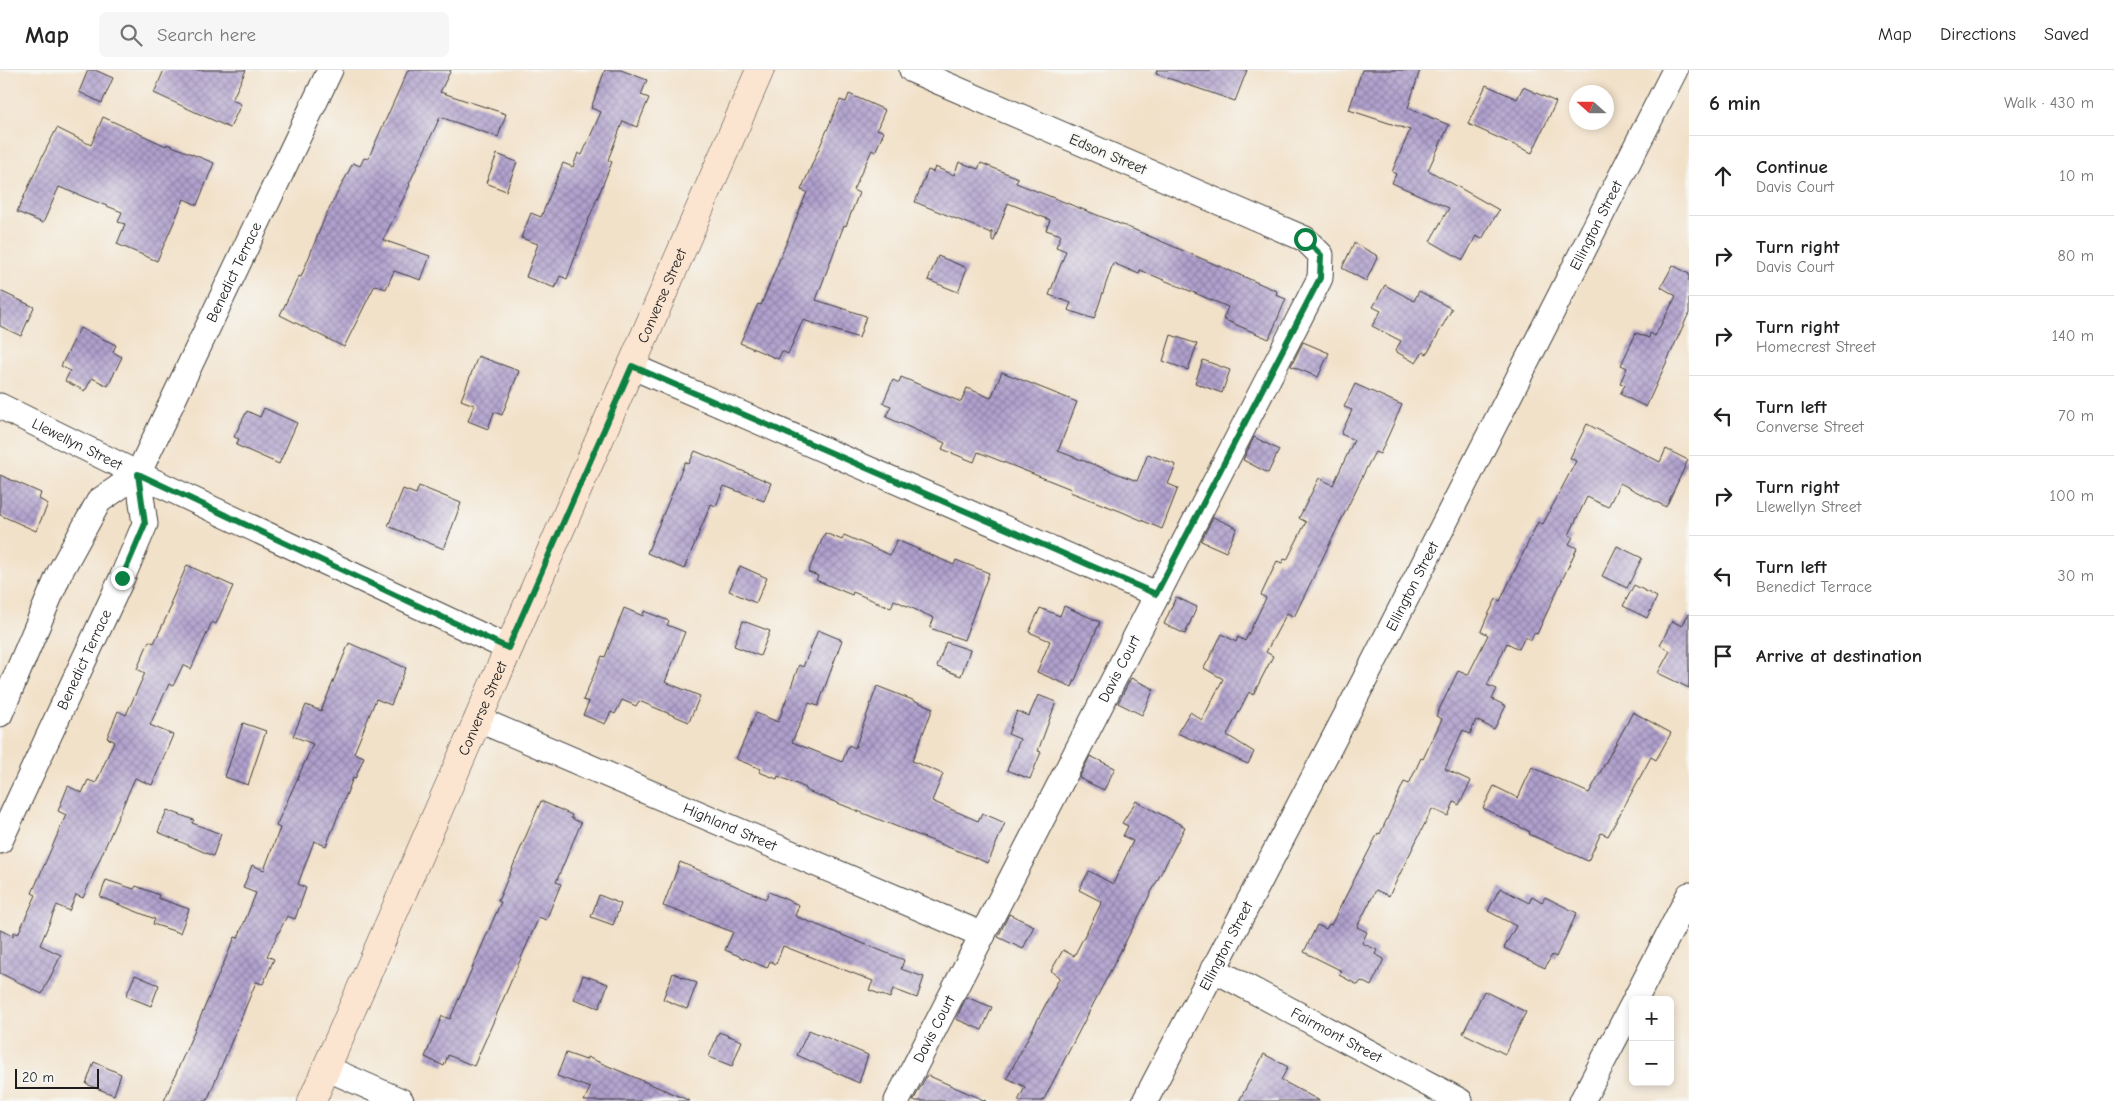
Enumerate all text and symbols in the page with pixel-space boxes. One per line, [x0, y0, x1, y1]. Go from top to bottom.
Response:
search box [99, 12, 449, 57]
text: Map [25, 21, 69, 49]
icon: search [117, 21, 145, 49]
text: Search here [157, 24, 256, 46]
text: Map [1878, 24, 1912, 45]
text: Directions [1940, 24, 2016, 45]
text: Saved [2044, 24, 2089, 45]
north arrow [1569, 85, 1614, 130]
text: 6 min [1709, 91, 1761, 115]
text: Walk · 430 m [2004, 94, 2094, 112]
street label: Edson Street [1067, 130, 1150, 179]
text: Continue [1756, 156, 1828, 178]
icon: ahead [1709, 162, 1737, 190]
text: 10 m [2059, 167, 2094, 185]
street label: Ellington Street [1566, 177, 1627, 273]
text: Davis Court [1756, 178, 1834, 196]
street label: Benedict Terrace [202, 219, 266, 325]
route start [1294, 228, 1317, 251]
text: Turn right [1756, 236, 1840, 258]
icon: right [1709, 242, 1737, 270]
street label: Converse Street [633, 245, 691, 346]
text: 80 m [2057, 247, 2094, 265]
text: Davis Court [1756, 258, 1834, 276]
text: Turn right [1756, 316, 1840, 338]
icon: right [1709, 322, 1737, 350]
text: 140 m [2052, 327, 2094, 345]
text: Homecrest Street [1756, 338, 1876, 356]
text: Turn left [1756, 396, 1827, 418]
icon: left [1709, 402, 1737, 430]
text: 70 m [2058, 407, 2094, 425]
street label: Llewellyn Street [29, 414, 126, 474]
text: Converse Street [1756, 418, 1864, 436]
text: Turn right [1756, 476, 1840, 498]
icon: right [1709, 482, 1737, 510]
text: 100 m [2050, 487, 2094, 505]
text: Llewellyn Street [1756, 498, 1861, 516]
street label: Ellington Street [1382, 538, 1443, 634]
text: Turn left [1756, 556, 1827, 578]
icon: left [1709, 562, 1737, 590]
route end [111, 567, 134, 590]
text: 30 m [2058, 567, 2094, 585]
text: Benedict Terrace [1756, 578, 1872, 596]
street label: Benedict Terrace [53, 606, 115, 713]
street label: Davis Court [1094, 631, 1144, 705]
icon: arrive [1709, 642, 1737, 670]
text: Arrive at destination [1756, 645, 1922, 667]
street label: Converse Street [454, 658, 511, 758]
street label: Highland Street [680, 799, 780, 855]
street label: Ellington Street [1195, 898, 1257, 993]
street label: Davis Court [909, 992, 959, 1066]
map controls [1629, 996, 1674, 1086]
button: + [1629, 996, 1674, 1041]
street label: Fairmont Street [1288, 1003, 1386, 1067]
button: − [1629, 1041, 1674, 1086]
scale bar [15, 1066, 99, 1089]
text: 20 m [22, 1069, 54, 1086]

